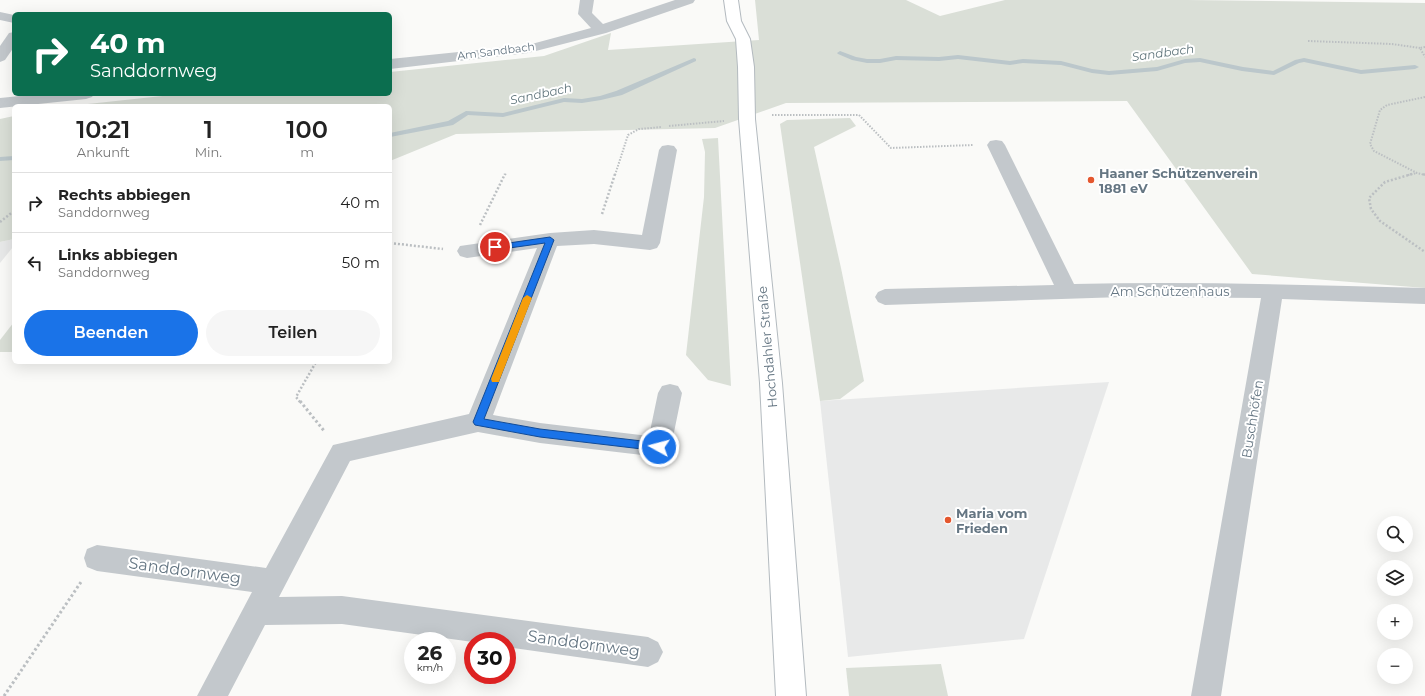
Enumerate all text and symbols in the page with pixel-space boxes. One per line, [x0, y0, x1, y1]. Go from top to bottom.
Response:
text: 40 m [90, 26, 166, 60]
icon: right [24, 28, 76, 80]
street label: Am Sandbach [456, 39, 536, 63]
water label: Sandbach [1131, 41, 1195, 64]
text: Sanddornweg [90, 60, 217, 82]
water label: Sandbach [509, 80, 573, 107]
text: 10:21 [76, 115, 130, 144]
text: 1 [204, 115, 213, 144]
text: 100 [286, 115, 328, 144]
text: Ankunft [77, 144, 130, 160]
text: Min. [195, 144, 222, 160]
text: m [300, 144, 314, 160]
place label: Haaner Schützenverein 1881 eV [1099, 165, 1258, 196]
marker: Haaner Schützenverein 1881 eV [1086, 175, 1096, 185]
text: Rechts abbiegen [58, 185, 191, 204]
icon: right [24, 192, 46, 214]
text: 40 m [340, 193, 380, 212]
text: Sanddornweg [58, 204, 150, 220]
pin [478, 230, 512, 264]
icon: arrive [484, 236, 506, 258]
text: Links abbiegen [58, 245, 178, 264]
icon: left [24, 252, 46, 274]
text: 50 m [342, 253, 380, 272]
text: Sanddornweg [58, 264, 150, 280]
street label: Am Schützenhaus [1110, 283, 1230, 299]
street label: Hochdahler Straße [754, 285, 780, 409]
button: Beenden [24, 310, 198, 356]
button: Teilen [206, 310, 380, 356]
street label: Buschhöfen [1238, 379, 1266, 459]
position arrow [638, 426, 680, 468]
place label: Maria vom Frieden [956, 505, 1027, 536]
marker: Maria vom Frieden [943, 515, 953, 525]
map controls [1377, 516, 1413, 684]
button: search [1377, 516, 1413, 552]
street label: Sanddornweg [128, 553, 242, 588]
button: layers [1377, 560, 1413, 596]
button: + [1377, 604, 1413, 640]
street label: Sanddornweg [527, 626, 641, 661]
speed limit sign: 30 [464, 632, 516, 684]
text: 26 [418, 641, 442, 665]
button: − [1377, 648, 1413, 684]
text: km/h [417, 661, 443, 674]

